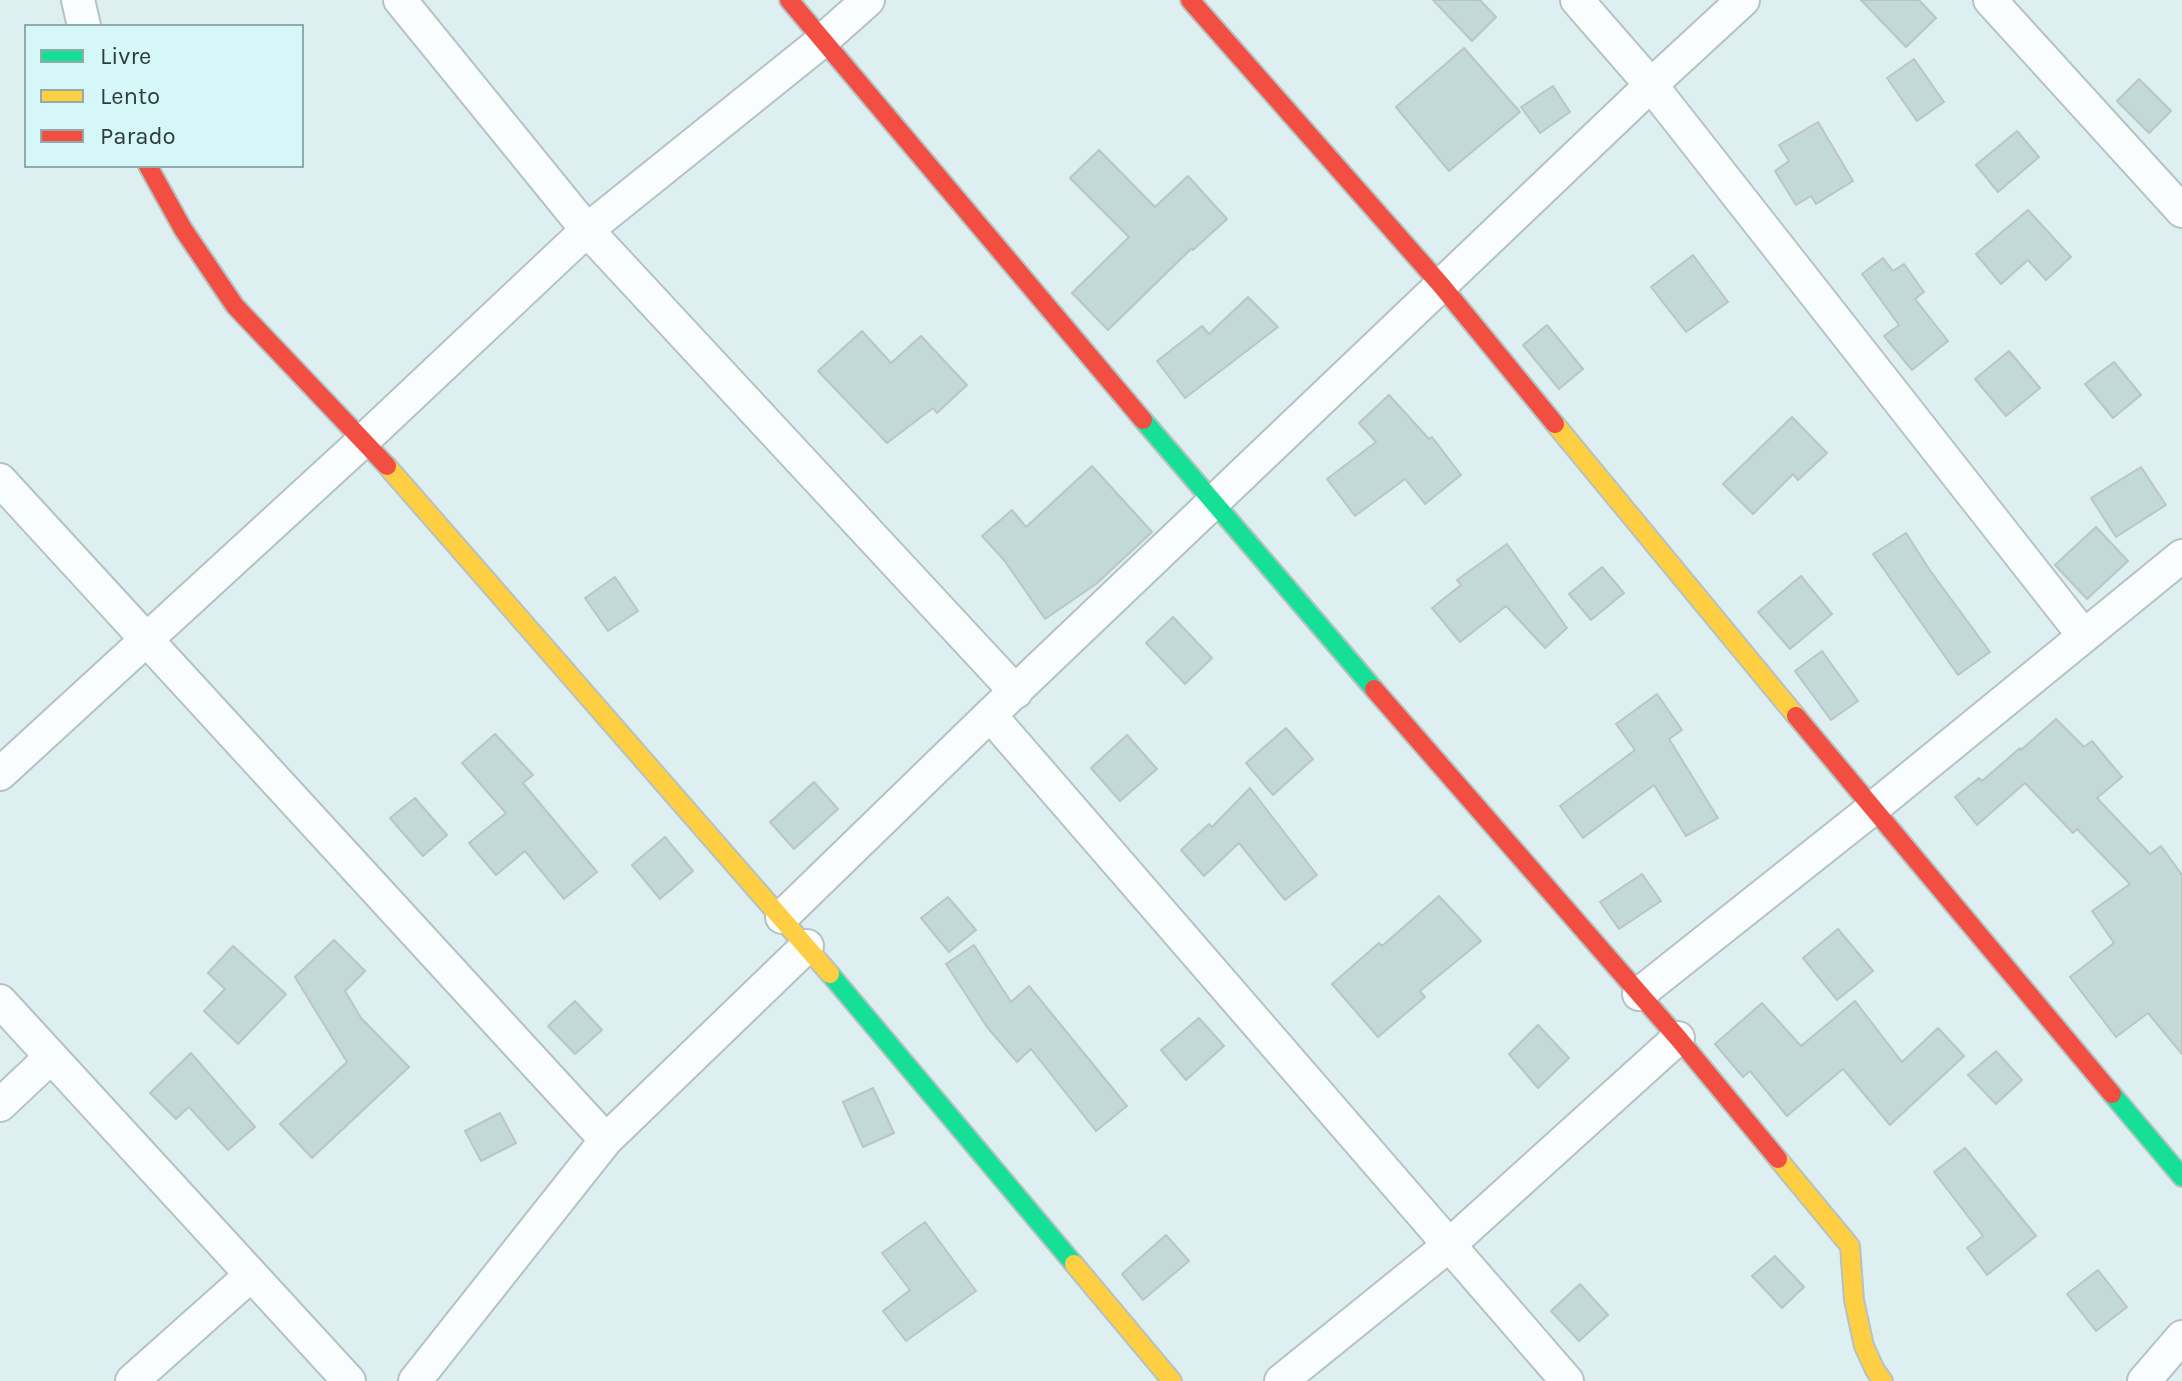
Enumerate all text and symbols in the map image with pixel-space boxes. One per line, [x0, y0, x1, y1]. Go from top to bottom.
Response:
legend [24, 24, 304, 168]
text: Livre [100, 42, 151, 70]
text: Lento [100, 82, 160, 110]
text: Parado [100, 122, 176, 150]

